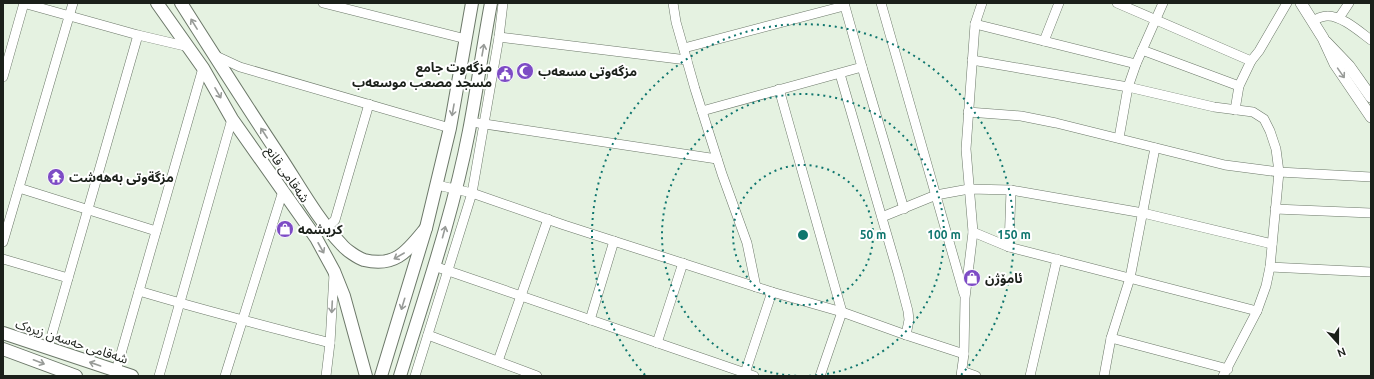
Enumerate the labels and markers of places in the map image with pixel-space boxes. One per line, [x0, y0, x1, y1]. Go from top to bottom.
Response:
place label: مزگەوت جامع مسجد مصعب موسعەب [352, 60, 492, 90]
mosque icon: مزگەوتی مسعەب [515, 61, 535, 81]
public building icon: مزگەوت جامع مسجد مصعب موسعەب [495, 64, 515, 84]
place label: مزگەوتی مسعەب [538, 64, 637, 79]
temple icon: مزگةوتى بەھەشت [46, 167, 66, 187]
place label: مزگةوتى بەھەشت [69, 170, 174, 185]
shop icon: کریشمە [275, 219, 295, 239]
place label: کریشمە [298, 222, 343, 237]
centre of rings [796, 228, 810, 242]
shop icon: ئامۆژن [962, 268, 982, 288]
place label: ئامۆژن [985, 271, 1023, 286]

